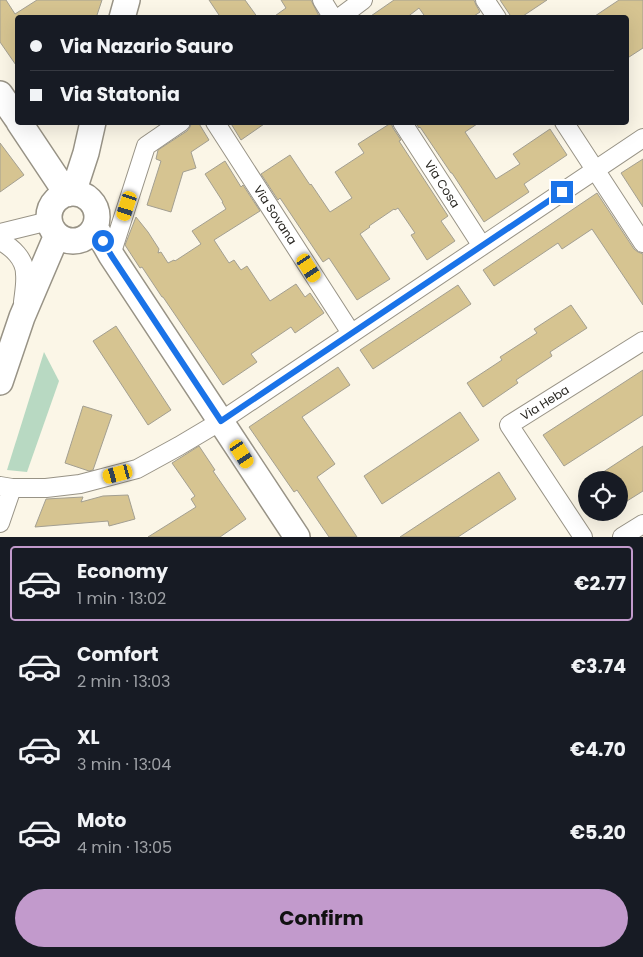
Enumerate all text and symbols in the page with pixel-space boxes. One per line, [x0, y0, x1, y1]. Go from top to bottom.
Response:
text: Via Nazario Sauro [60, 33, 233, 60]
text: Via Statonia [60, 81, 180, 108]
street label: Via Cosa [421, 157, 464, 211]
route end [551, 181, 573, 203]
street label: Via Sovana [250, 182, 301, 248]
car [115, 189, 138, 223]
route start [92, 230, 114, 252]
car [294, 251, 323, 285]
street label: Via Heba [517, 381, 572, 424]
car [227, 437, 256, 471]
car [101, 463, 134, 485]
map controls [578, 471, 628, 521]
button: locate [578, 471, 628, 521]
text: Economy [77, 558, 168, 585]
icon: car [17, 561, 62, 606]
text: €2.77 [574, 570, 626, 597]
text: 1 min · 13:02 [77, 587, 166, 610]
text: Comfort [77, 641, 159, 668]
icon: car [17, 644, 62, 689]
text: €3.74 [571, 653, 626, 680]
text: 2 min · 13:03 [77, 670, 171, 693]
text: XL [77, 724, 100, 751]
icon: car [17, 727, 62, 772]
text: €4.70 [570, 736, 626, 763]
text: 3 min · 13:04 [77, 753, 171, 776]
text: Moto [77, 807, 126, 834]
icon: car [17, 810, 62, 855]
text: €5.20 [570, 819, 626, 846]
text: 4 min · 13:05 [77, 836, 172, 859]
button: Confirm [15, 889, 628, 947]

